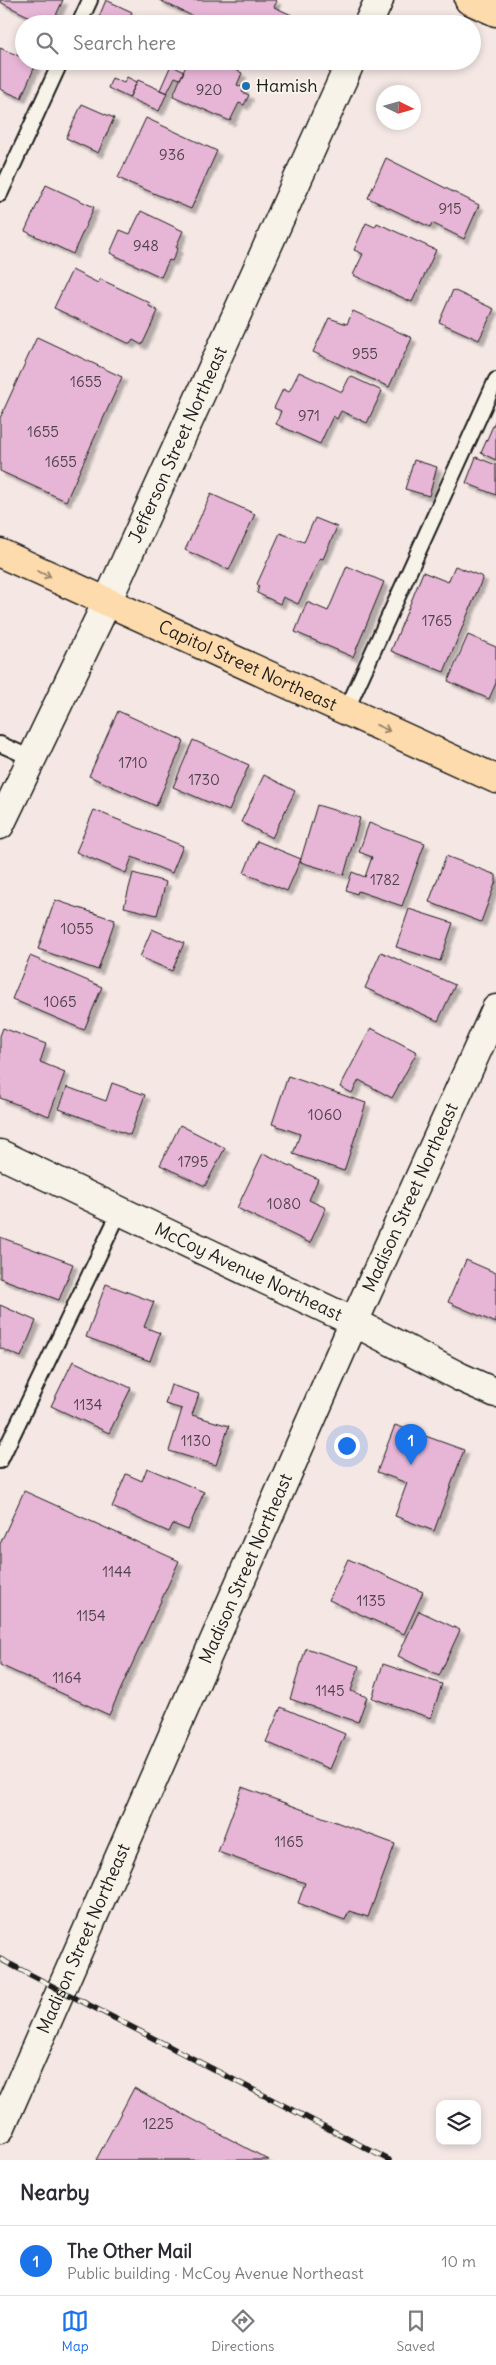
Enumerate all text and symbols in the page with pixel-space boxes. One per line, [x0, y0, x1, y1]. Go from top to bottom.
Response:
search box [15, 15, 481, 70]
icon: search [33, 29, 61, 57]
text: Search here [73, 31, 176, 55]
place label: Hamish [256, 74, 318, 97]
house number: 920 [196, 80, 222, 99]
marker: Hamish [240, 80, 252, 92]
north arrow [376, 85, 421, 130]
house number: 936 [159, 145, 185, 164]
house number: 915 [438, 199, 462, 218]
house number: 948 [133, 236, 159, 255]
street label: Jefferson Street Northeast [123, 343, 232, 546]
house number: 955 [352, 344, 378, 363]
house number: 1655 [70, 372, 102, 391]
house number: 971 [298, 406, 320, 425]
house number: 1655 [27, 422, 59, 441]
house number: 1655 [45, 452, 77, 471]
one-way arrow [36, 569, 51, 579]
house number: 1765 [422, 611, 452, 630]
street label: Capitol Street Northeast [155, 615, 341, 716]
one-way arrow [376, 723, 391, 733]
house number: 1710 [118, 753, 148, 772]
house number: 1730 [188, 770, 220, 789]
house number: 1782 [370, 870, 400, 889]
house number: 1055 [60, 919, 94, 938]
house number: 1065 [43, 992, 77, 1011]
street label: Madison Street Northeast [357, 1099, 463, 1295]
house number: 1060 [308, 1105, 342, 1124]
house number: 1795 [178, 1152, 208, 1171]
house number: 1080 [267, 1194, 301, 1213]
street label: McCoy Avenue Northeast [151, 1217, 346, 1326]
house number: 1134 [73, 1395, 103, 1414]
pin: 1 [395, 1424, 427, 1465]
house number: 1130 [181, 1431, 211, 1450]
your location [334, 1433, 360, 1459]
street label: Madison Street Northeast [194, 1470, 297, 1667]
house number: 1144 [102, 1562, 132, 1581]
house number: 1135 [356, 1591, 386, 1610]
house number: 1154 [76, 1606, 106, 1625]
house number: 1164 [52, 1668, 82, 1687]
house number: 1145 [315, 1681, 345, 1700]
house number: 1165 [274, 1832, 304, 1851]
street label: Madison Street Northeast [31, 1840, 135, 2037]
map controls [436, 2100, 481, 2145]
button: layers [436, 2100, 481, 2145]
house number: 1225 [142, 2114, 174, 2133]
text: Nearby [20, 2179, 90, 2206]
text: The Other Mail [67, 2239, 192, 2263]
text: 1 [33, 2251, 39, 2271]
text: 10 m [441, 2251, 476, 2271]
text: Public building · McCoy Avenue Northeast [67, 2263, 364, 2283]
tab: Map [61, 2307, 89, 2355]
tab: Directions [211, 2307, 274, 2355]
tab: Saved [397, 2307, 435, 2355]

